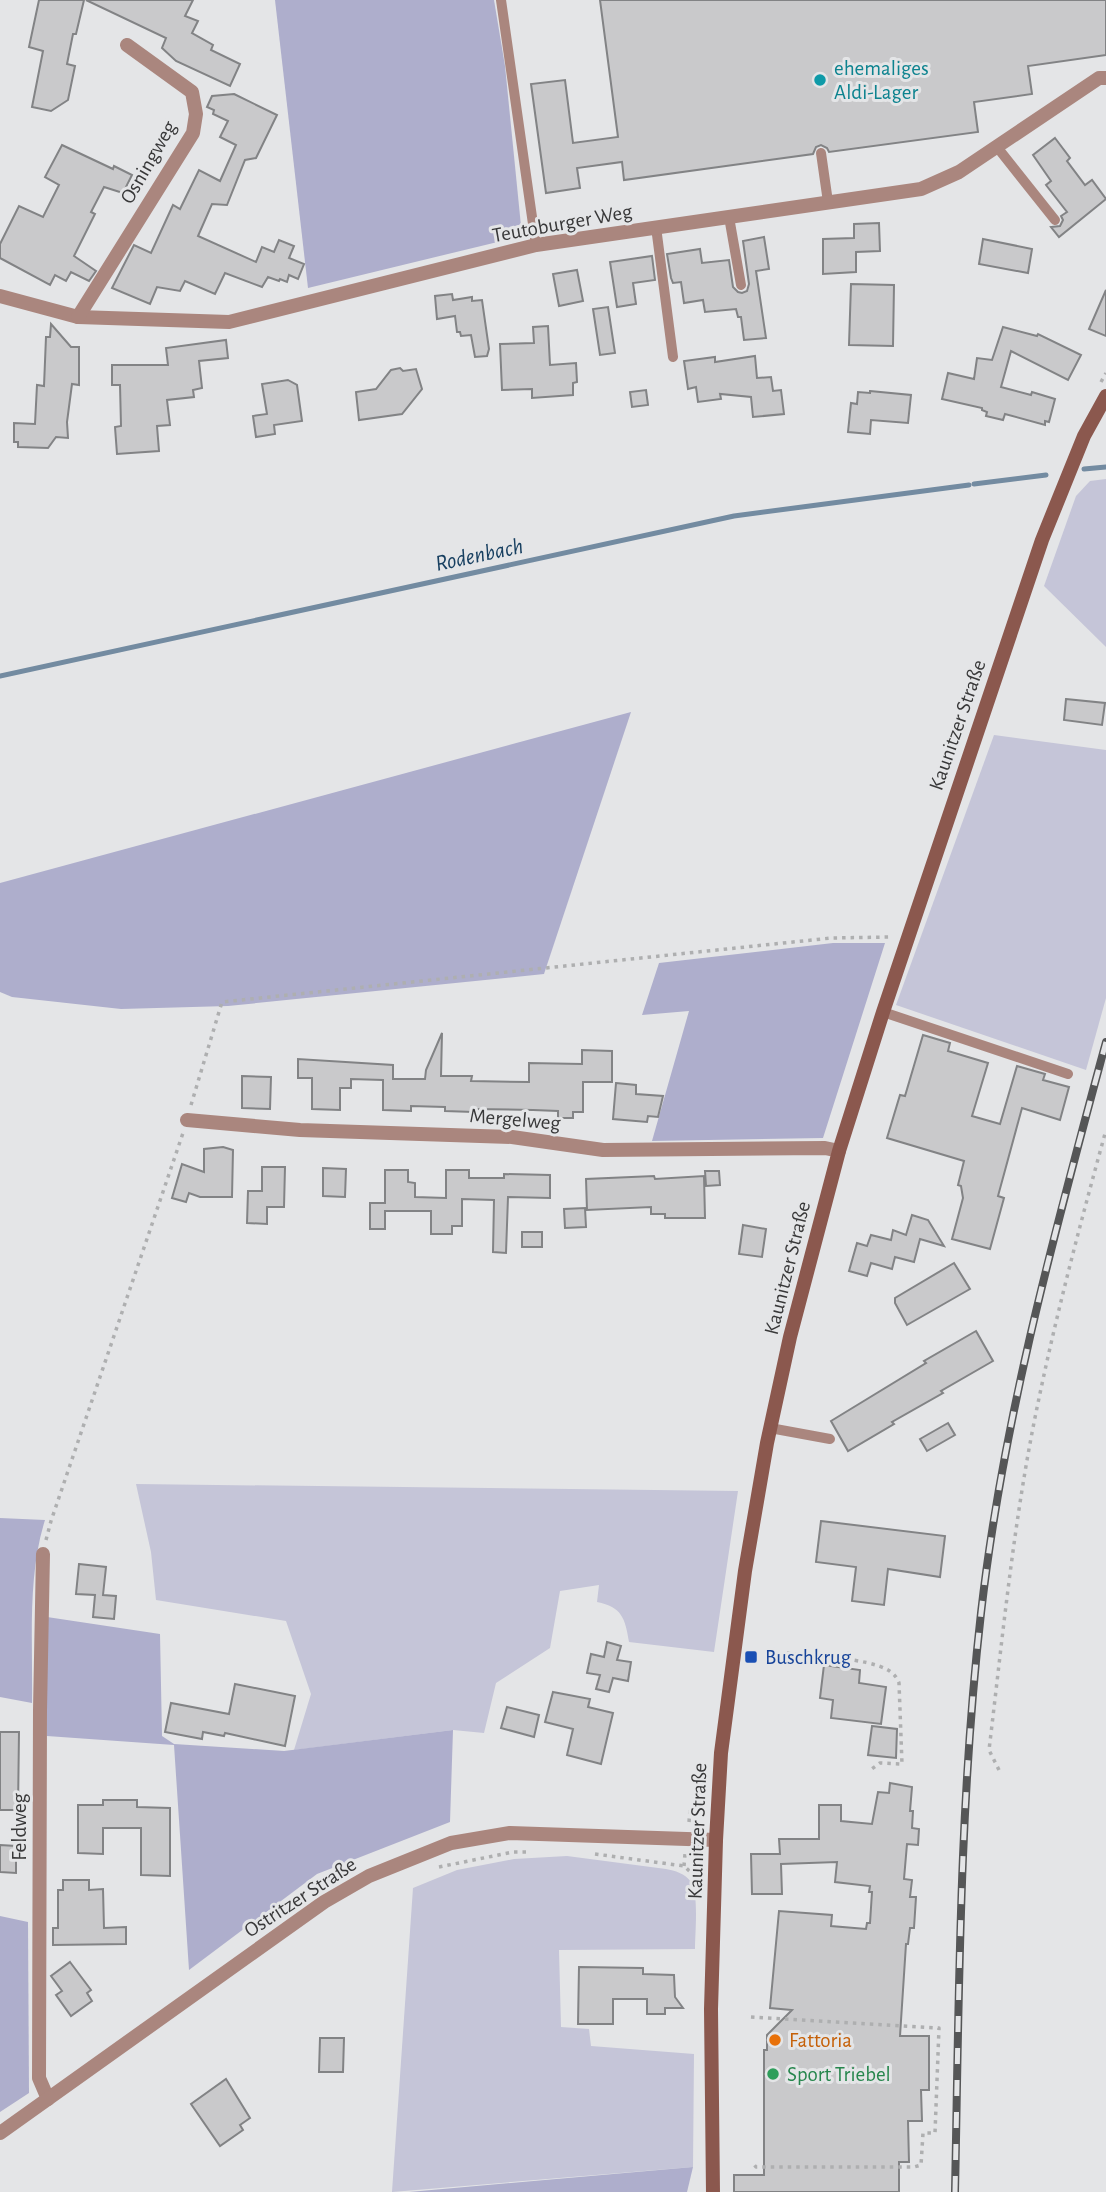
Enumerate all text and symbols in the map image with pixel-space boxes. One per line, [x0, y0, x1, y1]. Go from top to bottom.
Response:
place label: ehemaliges Aldi-Lager [834, 58, 929, 103]
marker: ehemaliges Aldi-Lager [812, 72, 828, 88]
street label: Osningweg [116, 117, 181, 207]
street label: Teutoburger Weg [490, 201, 634, 246]
water label: Rodenbach [433, 535, 525, 576]
street label: Kaunitzer Straße [925, 657, 990, 793]
street label: Mergelweg [469, 1105, 562, 1134]
street label: Kaunitzer Straße [761, 1199, 814, 1337]
place label: Buschkrug [765, 1647, 852, 1668]
marker: Buschkrug [743, 1649, 759, 1665]
street label: Kaunitzer Straße [685, 1762, 710, 1900]
street label: Feldweg [9, 1792, 30, 1861]
street label: Ostritzer Straße [241, 1854, 360, 1941]
place label: Fattoria [789, 2030, 852, 2051]
marker: Fattoria [767, 2032, 783, 2048]
place label: Sport Triebel [787, 2064, 891, 2085]
marker: Sport Triebel [765, 2066, 781, 2082]

